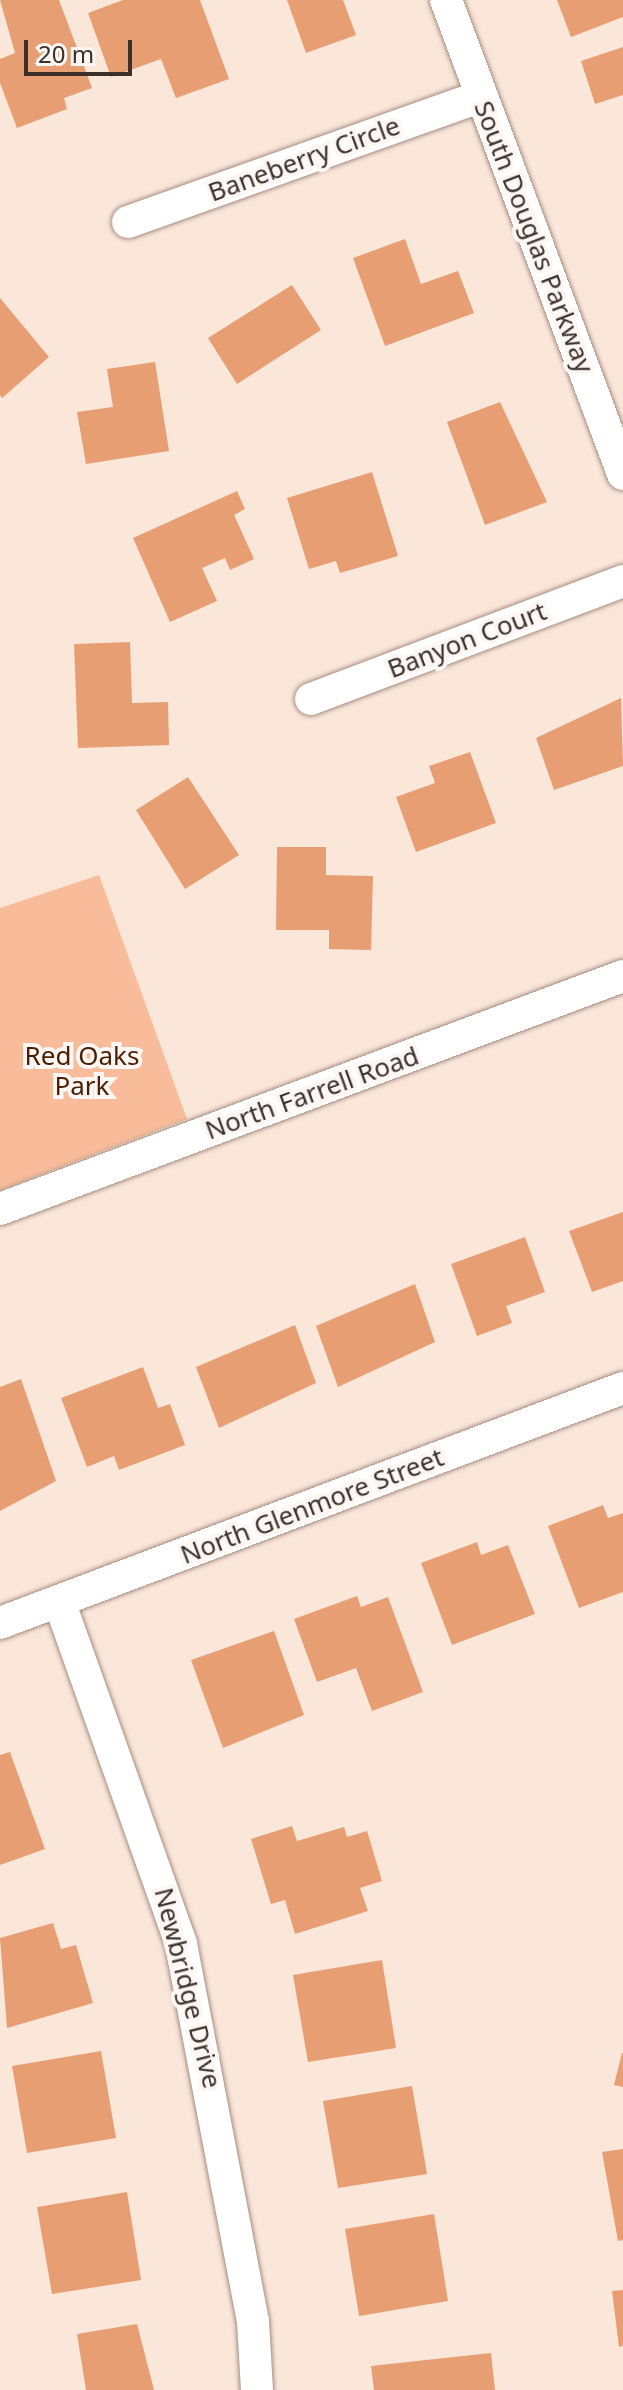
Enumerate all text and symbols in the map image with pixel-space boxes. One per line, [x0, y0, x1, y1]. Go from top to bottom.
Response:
scale bar [28, 24, 136, 74]
text: 20 m [38, 37, 94, 70]
street label: South Douglas Parkway [468, 97, 600, 377]
street label: Baneberry Circle [204, 110, 404, 208]
street label: Banyon Court [383, 595, 551, 685]
park label: Red Oaks Park [25, 1040, 139, 1102]
street label: North Farrell Road [201, 1040, 423, 1146]
street label: North Glenmore Street [176, 1441, 448, 1571]
street label: Newbridge Drive [148, 1885, 228, 2091]

